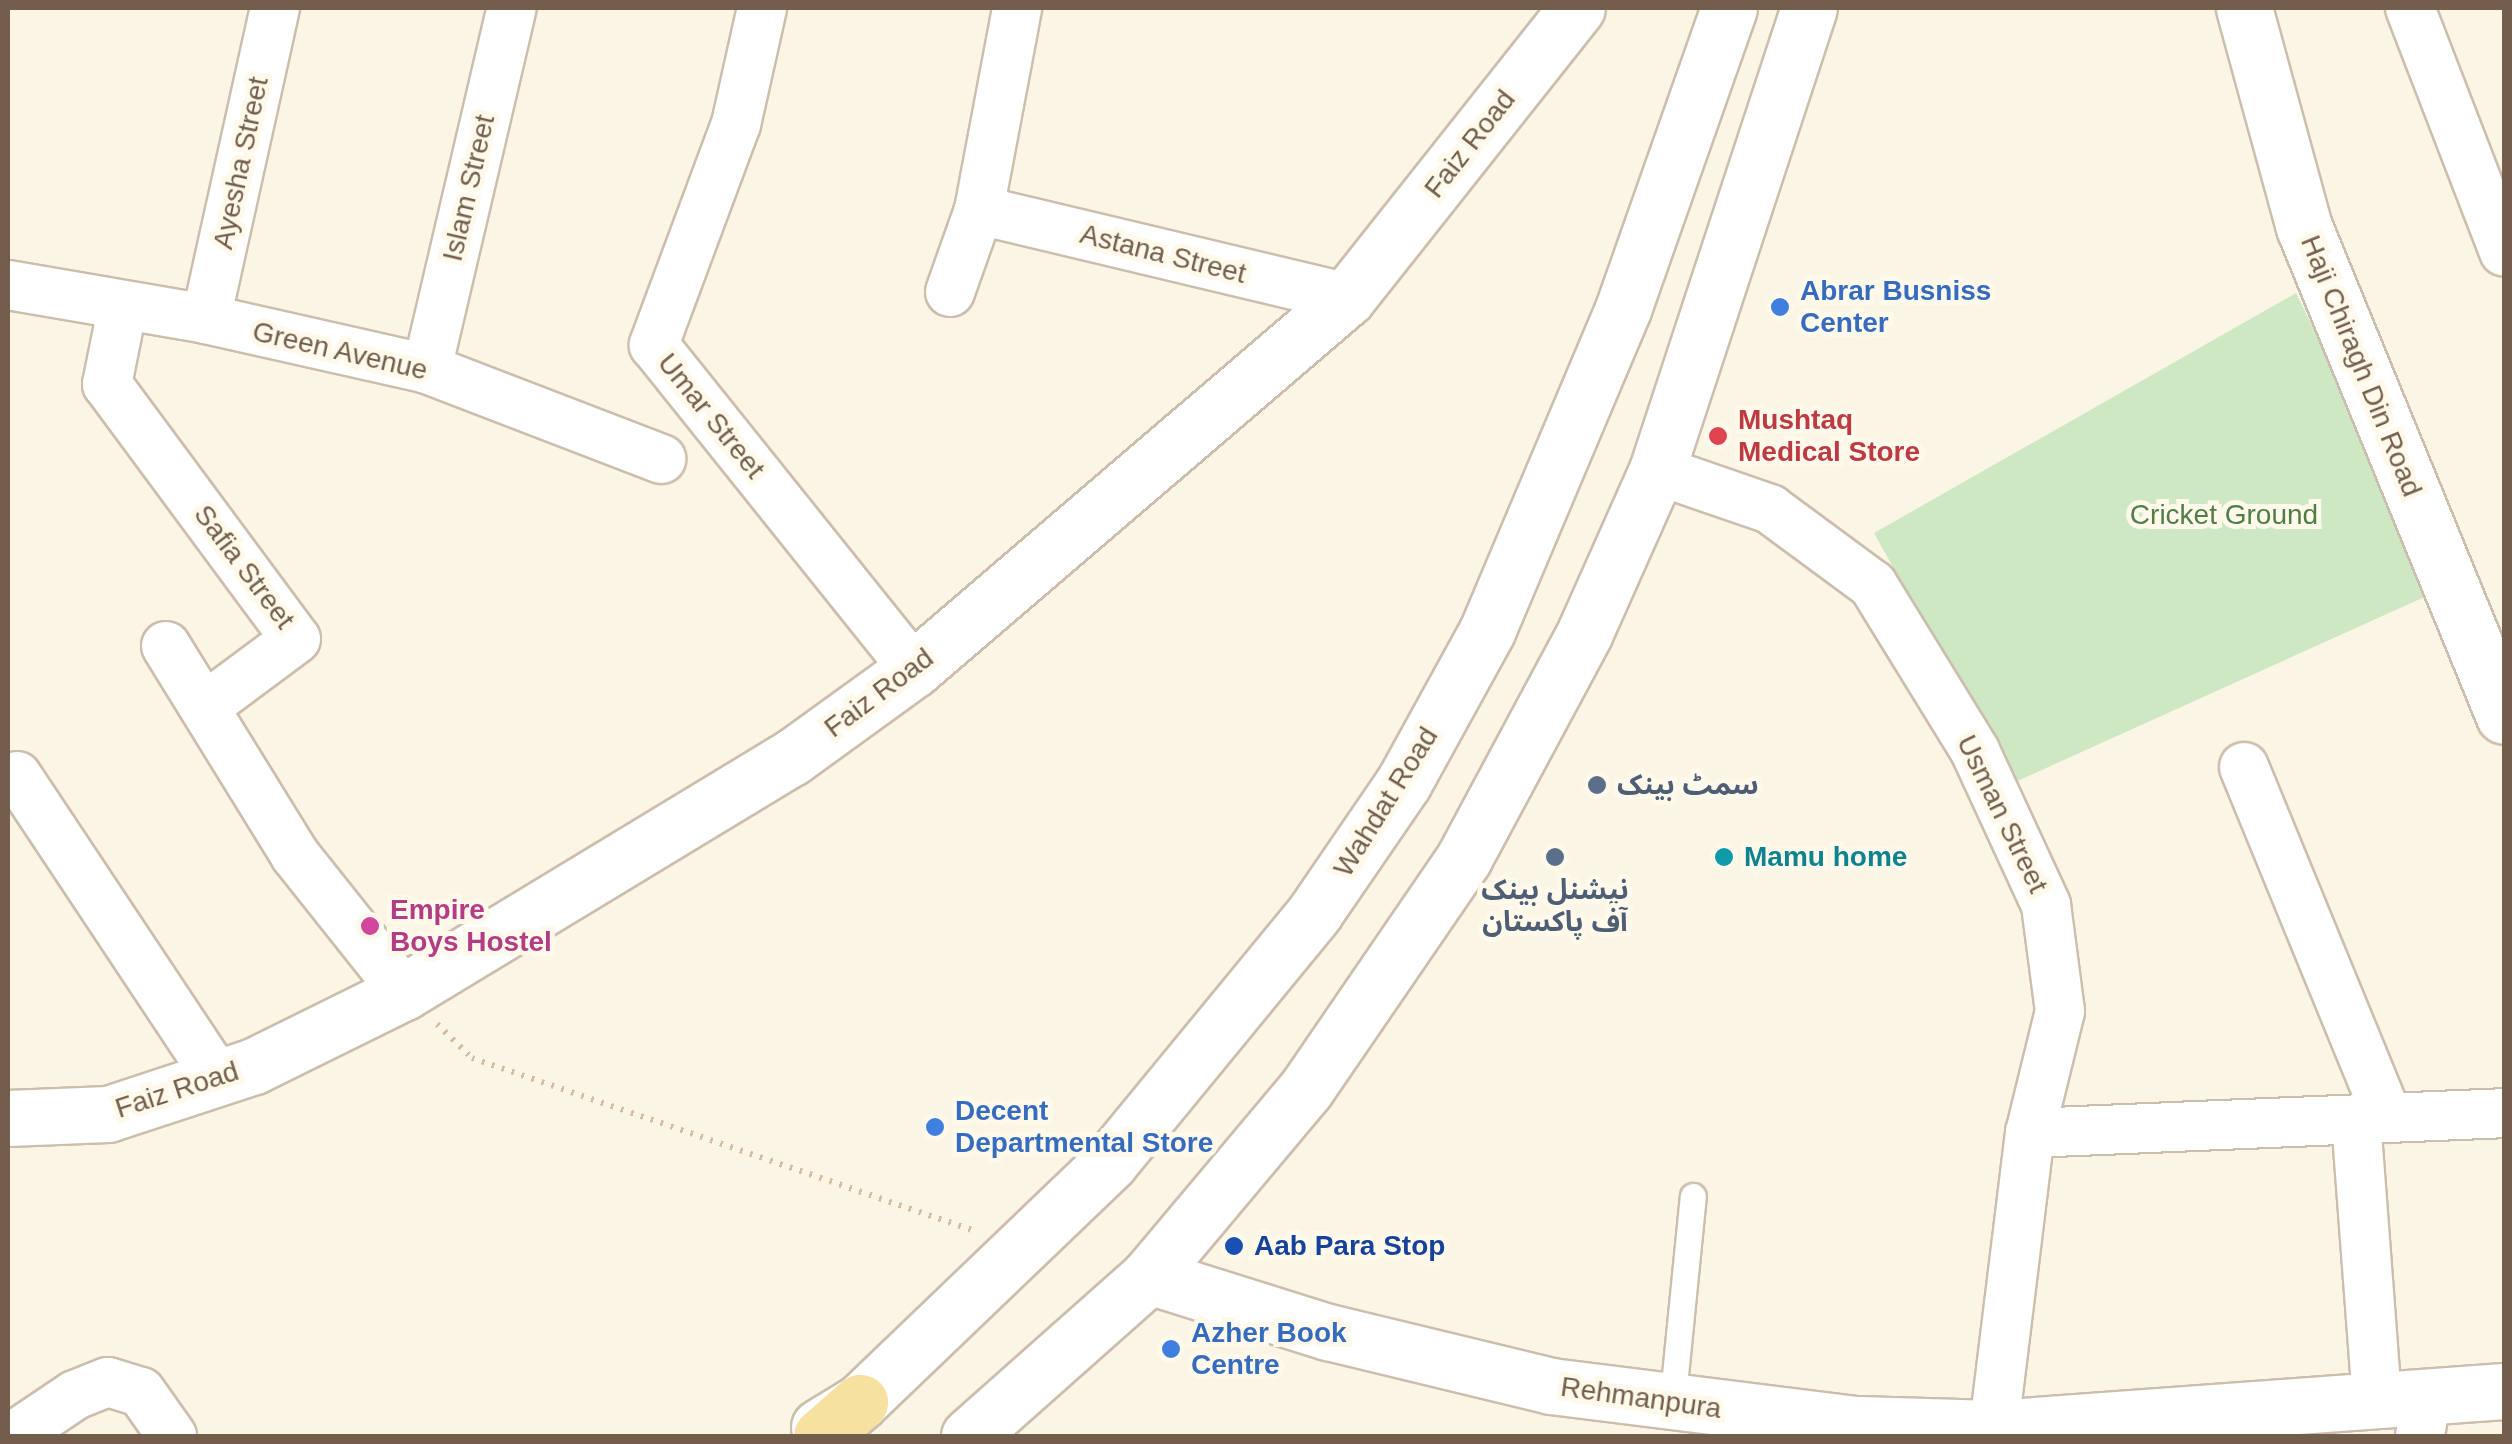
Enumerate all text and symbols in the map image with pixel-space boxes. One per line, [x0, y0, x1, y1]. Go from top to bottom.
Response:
street label: Ayesha Street [206, 74, 276, 252]
street label: Faiz Road [1417, 83, 1523, 205]
street label: Islam Street [436, 111, 502, 265]
street label: Astana Street [1077, 217, 1249, 291]
street label: Haji Chiragh Din Road [2293, 231, 2429, 501]
place label: Abrar Busniss Center [1800, 274, 1991, 340]
marker: Abrar Busniss Center [1769, 296, 1791, 318]
street label: Green Avenue [248, 314, 432, 388]
street label: Umar Street [650, 347, 772, 485]
place label: Mushtaq Medical Store [1738, 403, 1920, 469]
marker: Mushtaq Medical Store [1707, 425, 1729, 447]
street label: Safia Street [187, 498, 301, 636]
park label: Cricket Ground [2130, 498, 2318, 532]
street label: Faiz Road [818, 641, 940, 745]
street label: Wahdat Road [1327, 721, 1445, 883]
street label: Usman Street [1949, 730, 2055, 898]
place label: سمٹ بینک [1617, 768, 1759, 802]
marker: سمٹ بینک [1586, 774, 1608, 796]
place label: Mamu home [1744, 840, 1907, 874]
marker: نیشنل بینک آف پاکستان [1544, 846, 1566, 868]
marker: Mamu home [1713, 846, 1735, 868]
place label: نیشنل بینک آف پاکستان [1481, 873, 1629, 939]
place label: Empire Boys Hostel [390, 893, 552, 959]
marker: Empire Boys Hostel [359, 915, 381, 937]
street label: Faiz Road [111, 1054, 243, 1126]
place label: Decent Departmental Store [955, 1094, 1213, 1160]
marker: Decent Departmental Store [924, 1116, 946, 1138]
place label: Aab Para Stop [1254, 1229, 1445, 1263]
marker: Aab Para Stop [1223, 1235, 1245, 1257]
place label: Azher Book Centre [1191, 1316, 1347, 1382]
marker: Azher Book Centre [1160, 1338, 1182, 1360]
street label: Rehmanpura [1559, 1370, 1723, 1426]

